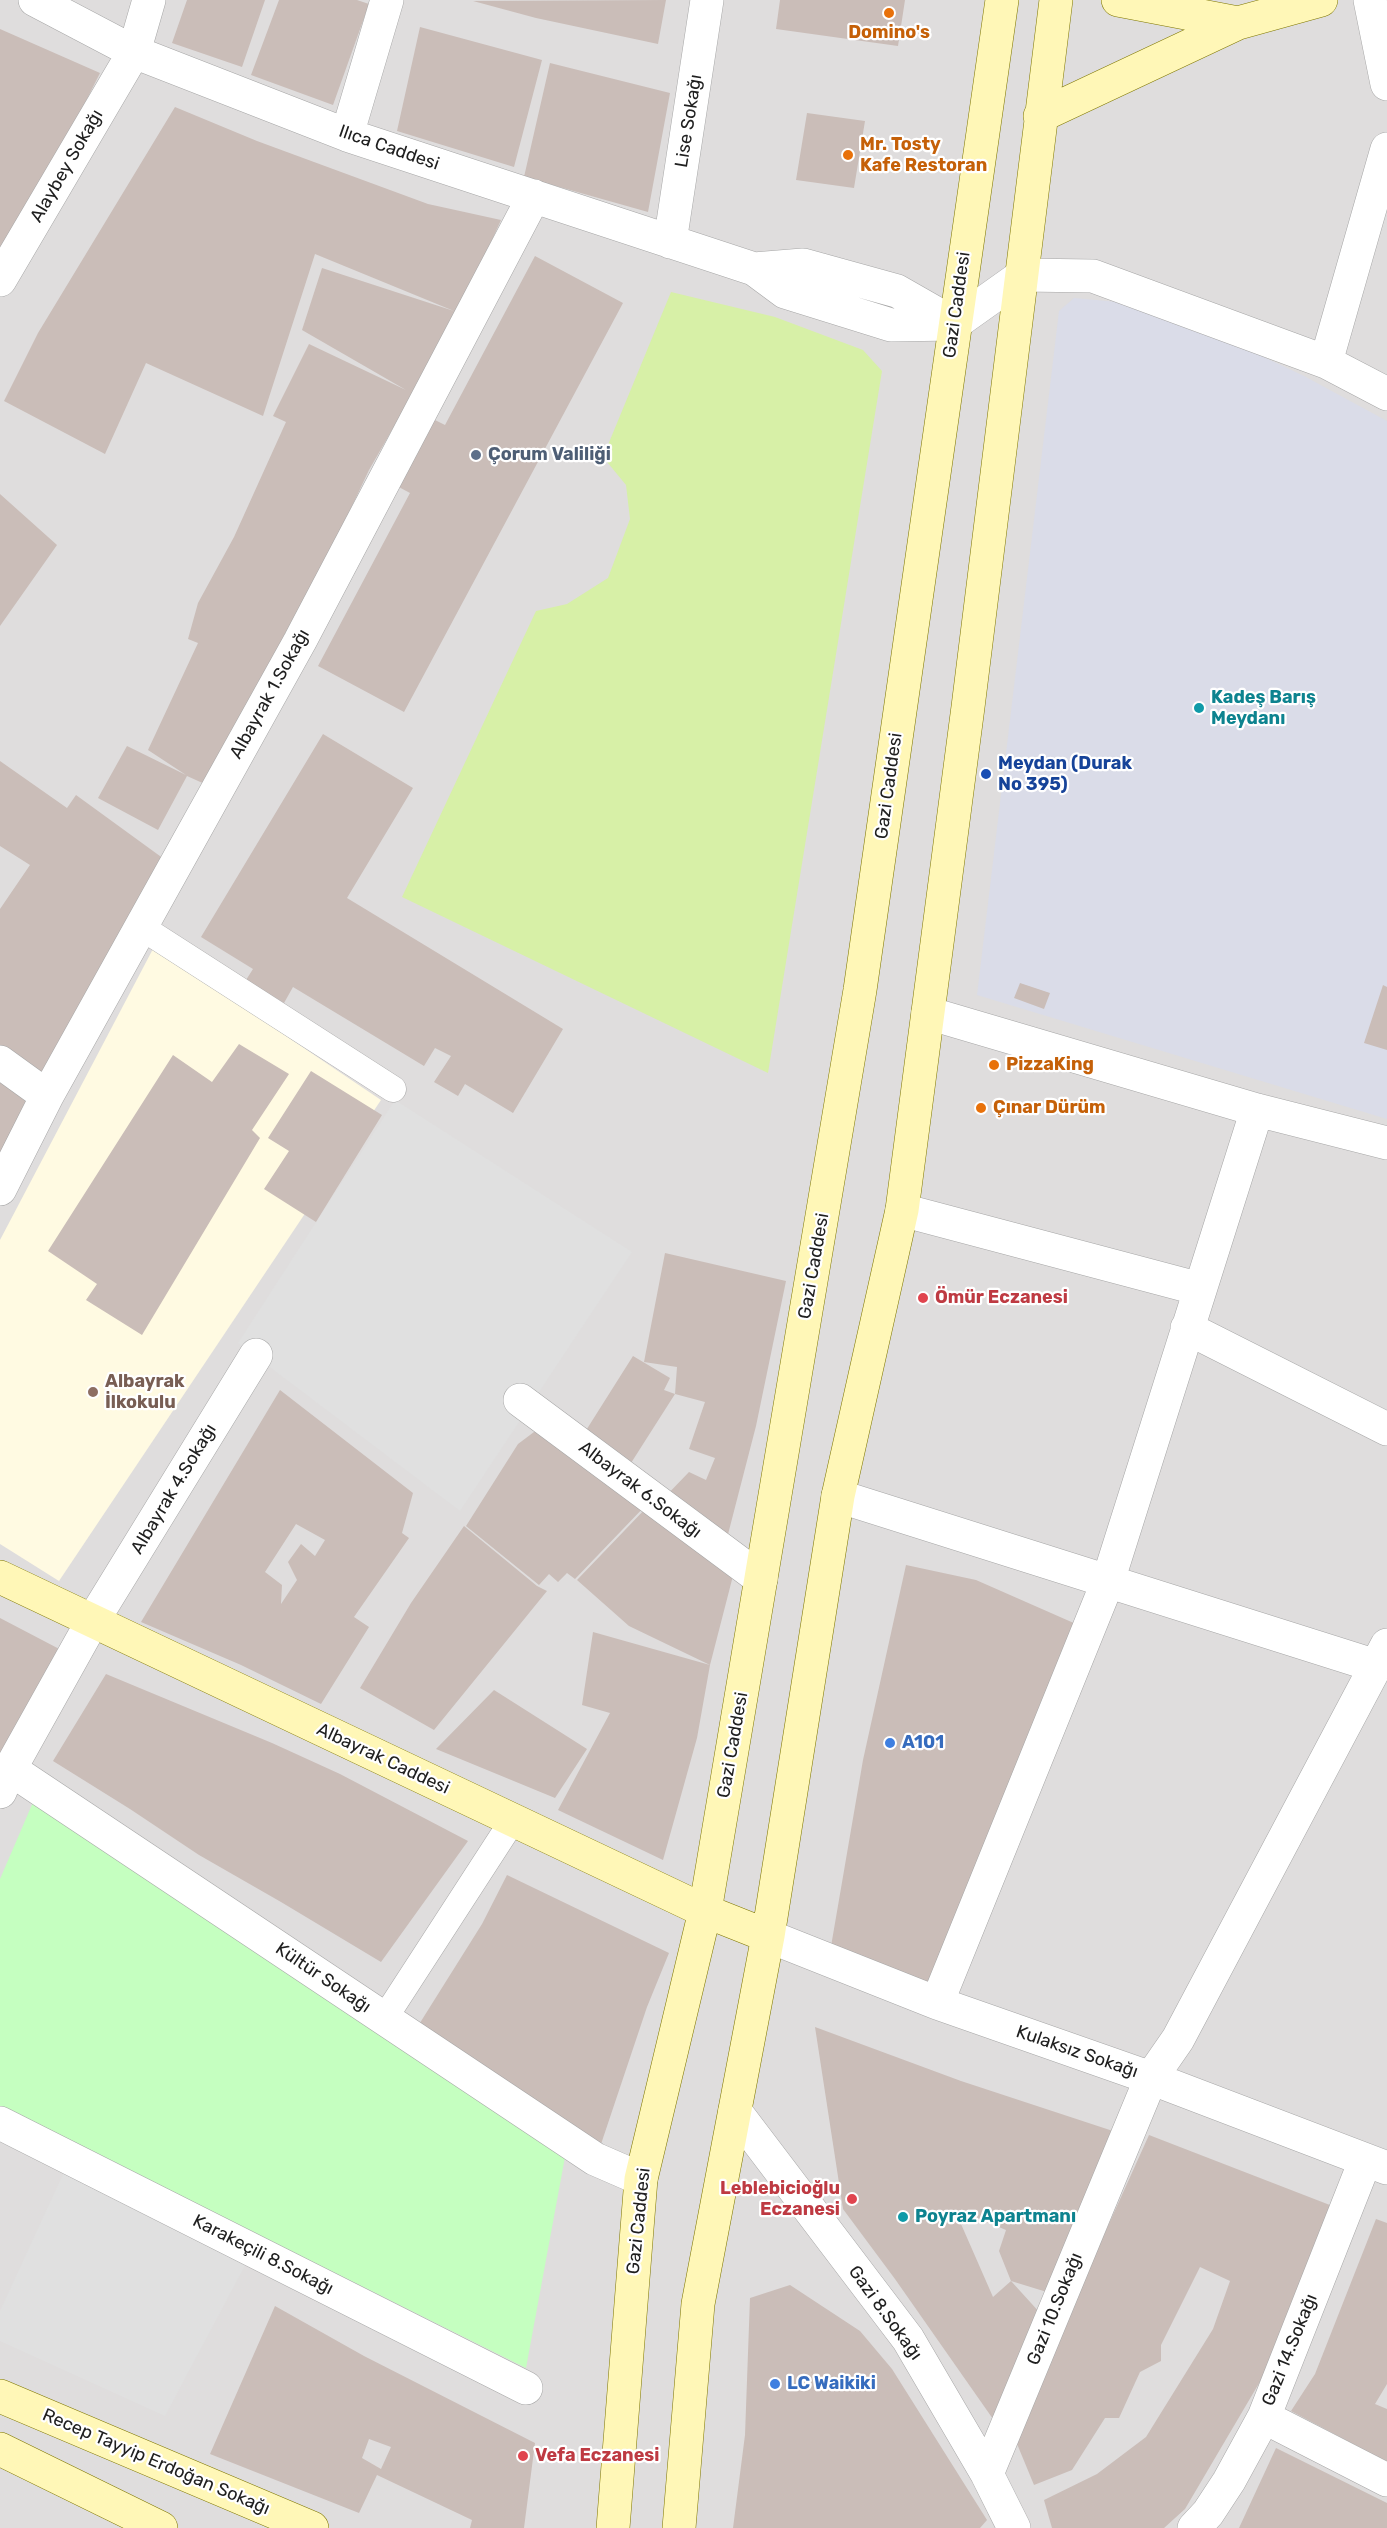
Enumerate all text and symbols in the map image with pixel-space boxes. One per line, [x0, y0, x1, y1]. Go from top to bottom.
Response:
marker: Domino's [882, 6, 896, 20]
place label: Domino's [848, 22, 930, 44]
street label: Lise Sokağı [671, 73, 707, 169]
street label: Alaybey Sokağı [26, 106, 108, 226]
street label: Ilıca Caddesi [336, 121, 442, 175]
place label: Mr. Tosty Kafe Restoran [860, 134, 987, 176]
marker: Mr. Tosty Kafe Restoran [841, 148, 855, 162]
street label: Gazi Caddesi [939, 250, 975, 360]
place label: Çorum Valiliği [488, 444, 611, 466]
marker: Çorum Valiliği [469, 448, 483, 462]
street label: Albayrak 1.Sokağı [225, 625, 315, 763]
place label: Kadeş Barış Meydanı [1211, 687, 1316, 730]
marker: Kadeş Barış Meydanı [1192, 701, 1206, 715]
street label: Gazi Caddesi [871, 731, 907, 841]
place label: Meydan (Durak No 395) [998, 753, 1132, 795]
marker: Meydan (Durak No 395) [979, 767, 993, 781]
place label: PizzaKing [1006, 1054, 1094, 1076]
marker: PizzaKing [987, 1058, 1001, 1072]
place label: Çınar Dürüm [993, 1097, 1106, 1119]
marker: Çınar Dürüm [974, 1101, 988, 1115]
street label: Gazi Caddesi [794, 1211, 834, 1321]
place label: Ömür Eczanesi [935, 1287, 1068, 1309]
marker: Ömür Eczanesi [916, 1291, 930, 1305]
place label: Albayrak İlkokulu [105, 1371, 185, 1414]
marker: Albayrak İlkokulu [86, 1385, 100, 1399]
street label: Albayrak 4.Sokağı [127, 1420, 221, 1558]
street label: Albayrak 6.Sokağı [574, 1437, 706, 1543]
street label: Gazi Caddesi [713, 1690, 753, 1800]
street label: Albayrak Caddesi [313, 1719, 453, 1799]
place label: A101 [902, 1732, 944, 1754]
marker: A101 [883, 1736, 897, 1750]
street label: Kültür Sokağı [271, 1938, 375, 2018]
street label: Kulaksız Sokağı [1013, 2021, 1141, 2083]
street label: Gazi Caddesi [623, 2167, 655, 2275]
place label: Leblebicioğlu Eczanesi [720, 2178, 840, 2220]
marker: Leblebicioğlu Eczanesi [845, 2192, 859, 2206]
place label: Poyraz Apartmanı [915, 2206, 1076, 2228]
street label: Karakeçili 8.Sokağı [189, 2210, 337, 2300]
marker: Poyraz Apartmanı [896, 2210, 910, 2224]
street label: Gazi 10.Sokağı [1023, 2250, 1087, 2368]
street label: Gazi 8.Sokağı [843, 2262, 927, 2364]
street label: Gazi 14.Sokağı [1258, 2291, 1322, 2409]
place label: LC Waikiki [787, 2373, 876, 2395]
marker: LC Waikiki [768, 2377, 782, 2391]
street label: Recep Tayyip Erdoğan Sokağı [39, 2404, 273, 2520]
place label: Vefa Eczanesi [535, 2445, 659, 2467]
marker: Vefa Eczanesi [516, 2449, 530, 2463]

